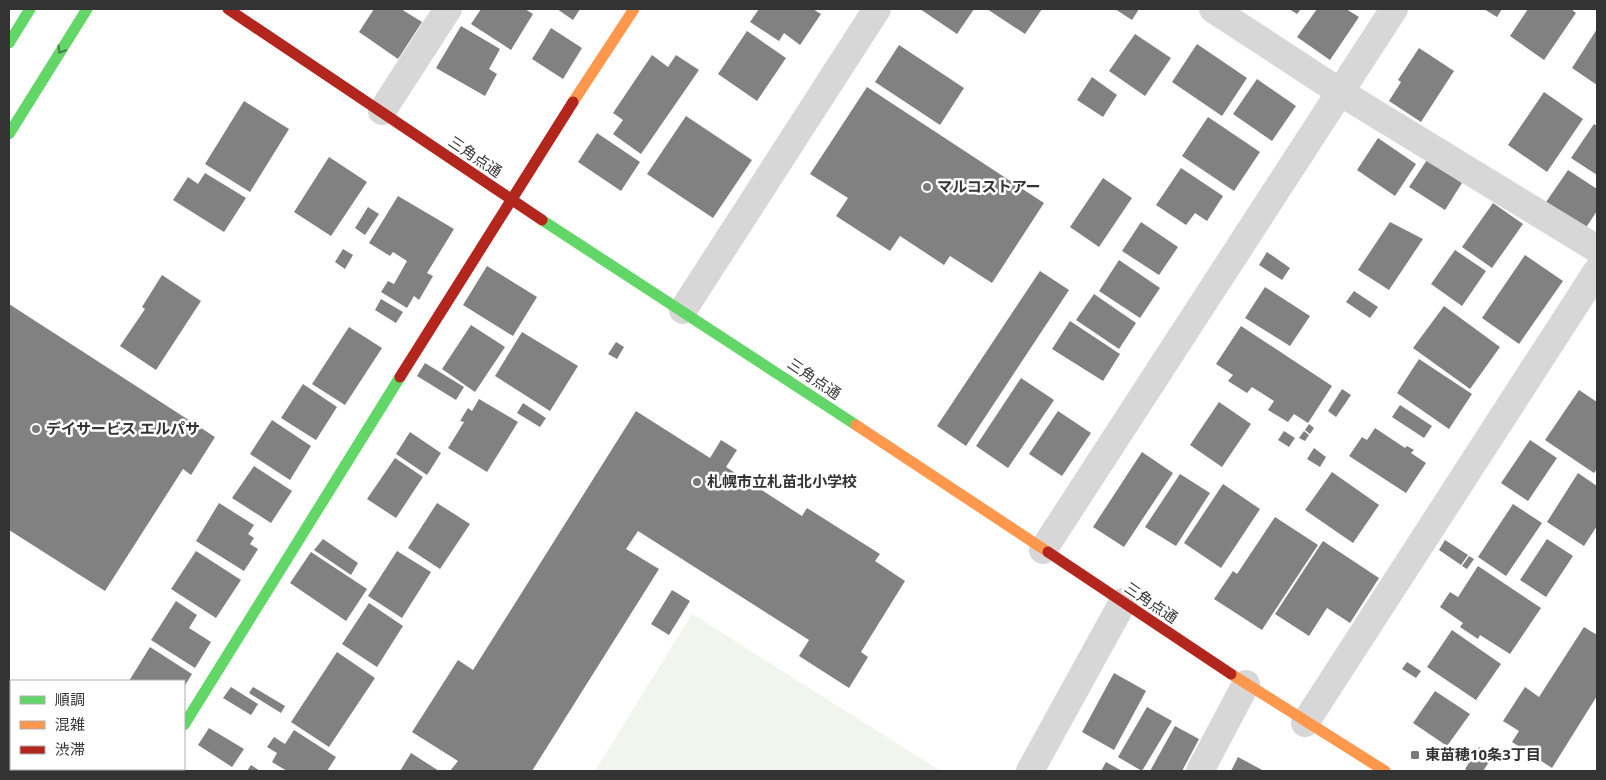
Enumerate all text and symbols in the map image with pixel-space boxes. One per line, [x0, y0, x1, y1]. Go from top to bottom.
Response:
one-way arrow [58, 45, 68, 54]
street label: 三角点通 [445, 131, 506, 181]
place label: マルコストアー [937, 176, 1041, 196]
marker: マルコストアー [921, 181, 933, 193]
street label: 三角点通 [784, 353, 845, 403]
place label: デイサービス エルパサ [46, 418, 200, 438]
marker: デイサービス エルパサ [30, 423, 42, 435]
place label: 札幌市立札苗北小学校 [707, 471, 857, 491]
marker: 札幌市立札苗北小学校 [691, 476, 703, 488]
street label: 三角点通 [1121, 577, 1182, 627]
legend [10, 680, 185, 770]
text: 順調 [55, 689, 85, 709]
text: 混雑 [55, 714, 85, 734]
text: 渋滞 [55, 739, 85, 759]
place label: 東苗穂10条3丁目 [1425, 744, 1541, 764]
marker: 東苗穂10条3丁目 [1409, 749, 1421, 761]

